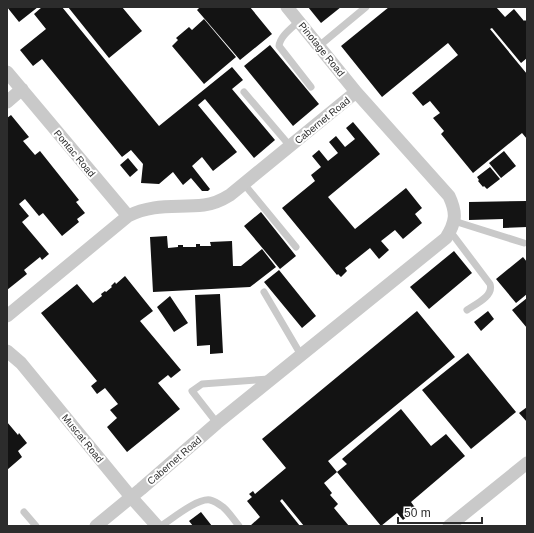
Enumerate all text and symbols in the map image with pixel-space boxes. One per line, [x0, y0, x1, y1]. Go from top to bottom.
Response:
street label: Pinotage Road [297, 20, 347, 78]
street label: Cabernet Road [292, 95, 352, 146]
street label: Pontac Road [52, 128, 97, 179]
street label: Muscat Road [60, 412, 105, 465]
street label: Cabernet Road [145, 434, 204, 487]
scale bar [398, 499, 482, 525]
text: 50 m [404, 506, 431, 520]

